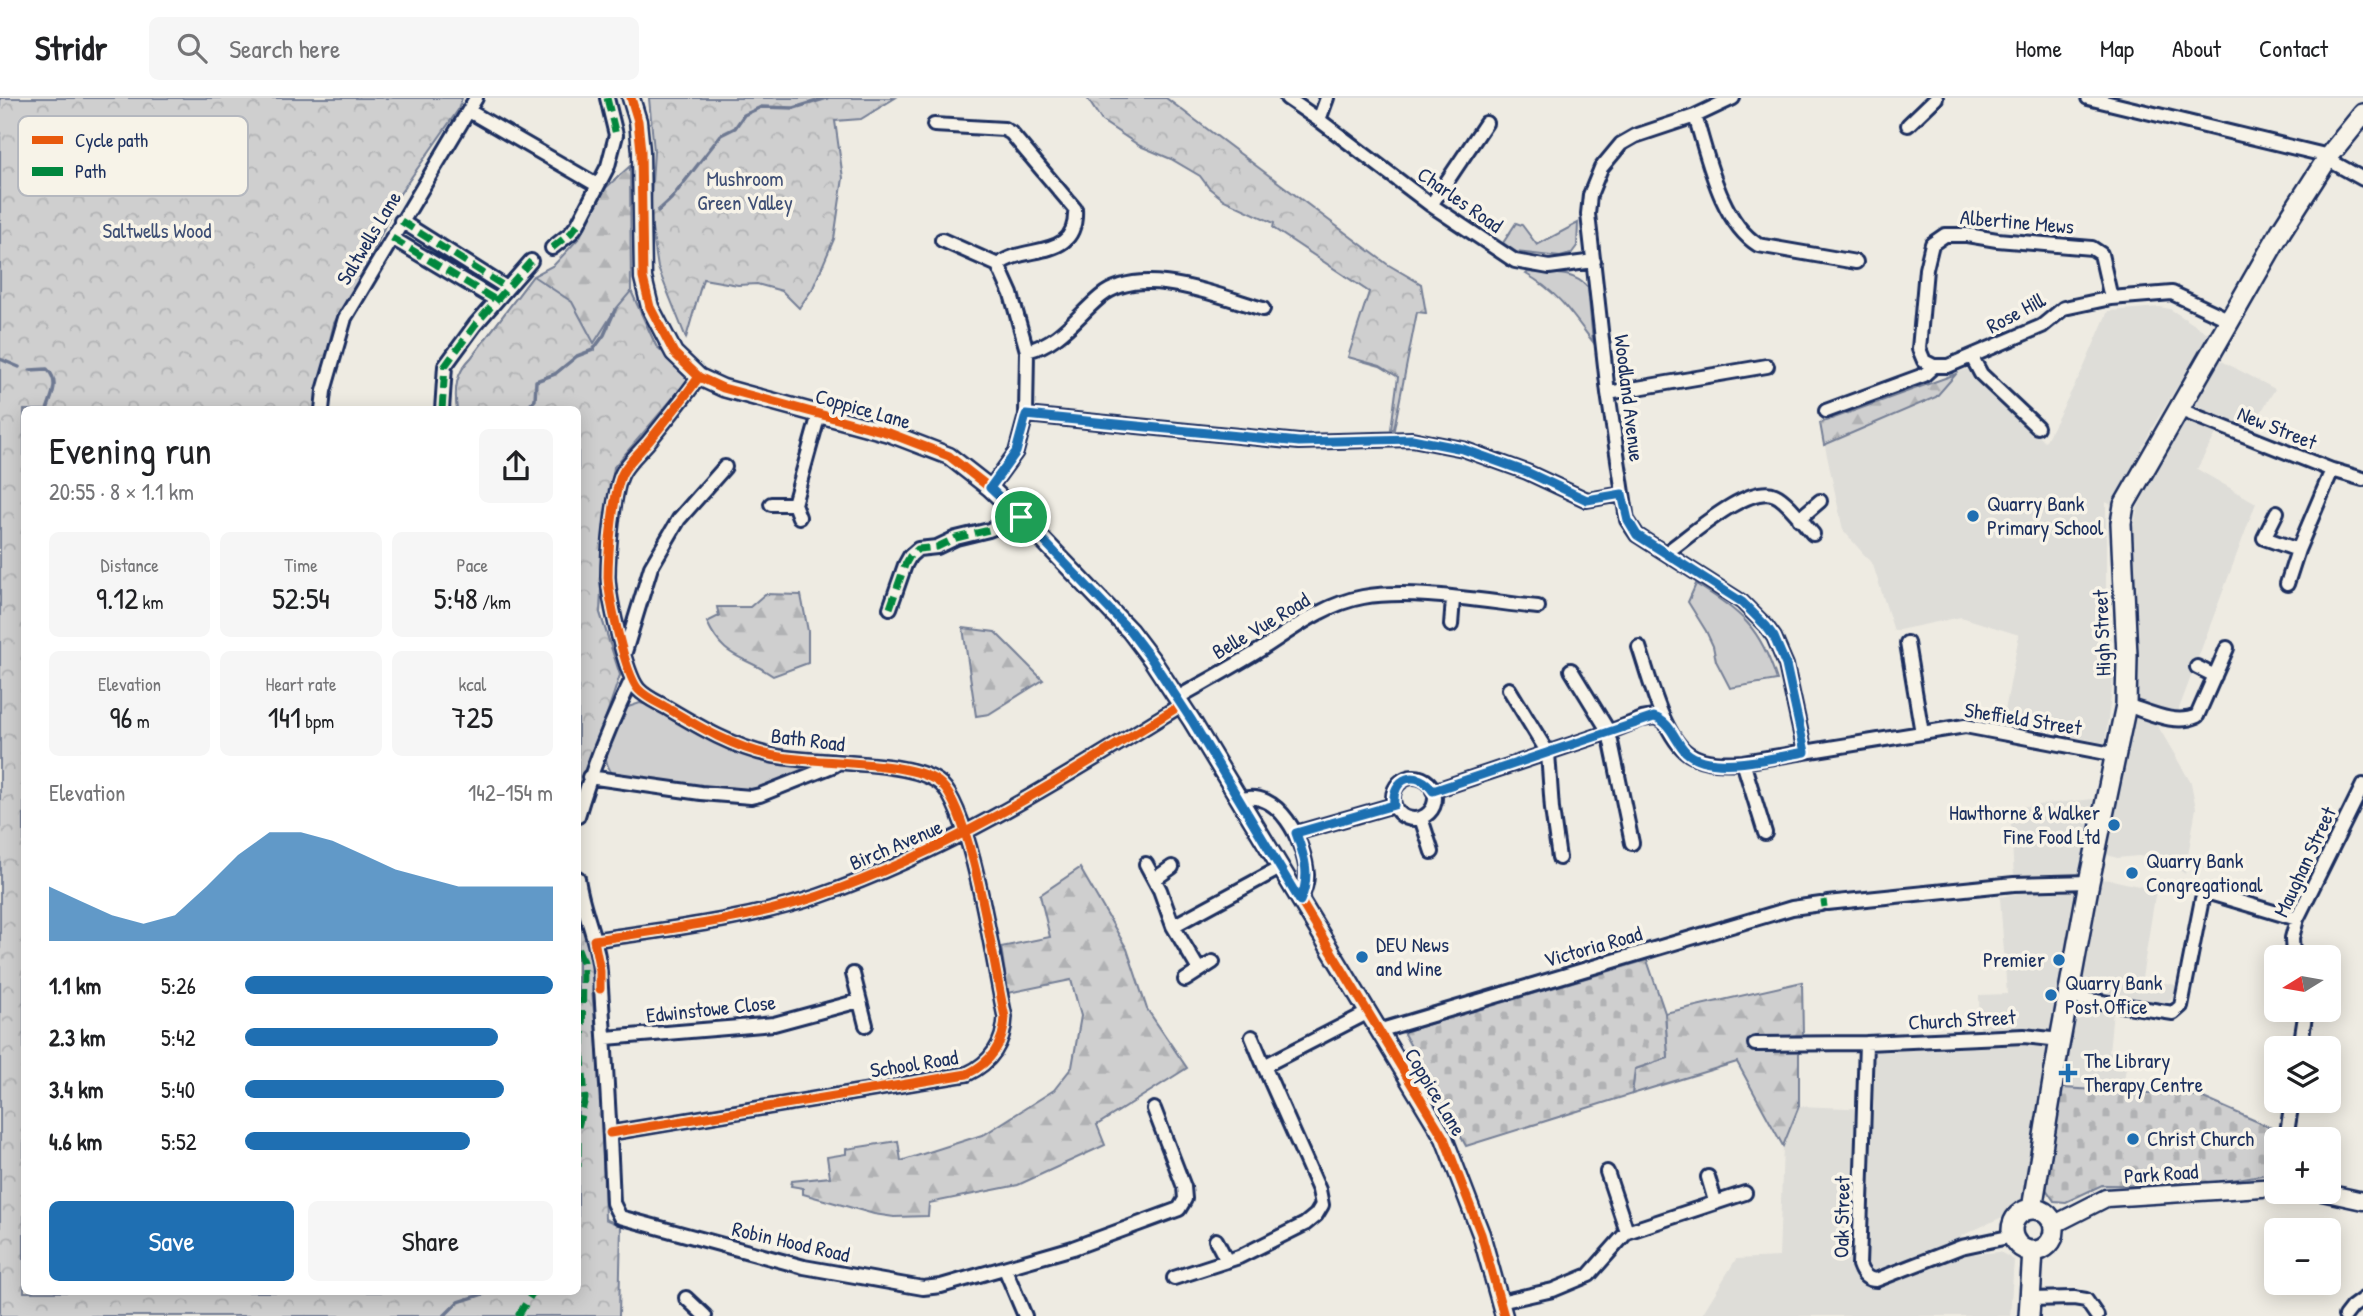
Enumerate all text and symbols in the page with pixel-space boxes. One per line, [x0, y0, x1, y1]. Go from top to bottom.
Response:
search box [149, 17, 639, 80]
text: Stridr [35, 26, 107, 70]
icon: search [173, 29, 211, 67]
text: Search here [229, 31, 340, 66]
text: Home [2015, 32, 2062, 64]
text: Map [2100, 32, 2134, 64]
text: About [2172, 32, 2221, 64]
text: Contact [2259, 32, 2328, 64]
legend [18, 116, 248, 196]
text: Cycle path [75, 127, 148, 153]
text: Path [75, 158, 106, 184]
street label: Charles Road [1412, 160, 1509, 240]
park label: Mushroom Green Valley [697, 164, 793, 217]
street label: Saltwells Lane [329, 185, 408, 290]
street label: Albertine Mews [1959, 202, 2075, 241]
park label: Saltwells Wood [103, 216, 211, 245]
street label: Rose Hill [1981, 285, 2051, 340]
street label: Woodland Avenue [1607, 333, 1652, 463]
street label: Coppice Lane [812, 381, 914, 436]
street label: New Street [2233, 399, 2322, 457]
text: Evening run [49, 424, 212, 476]
button: share [479, 429, 553, 503]
text: 20:55 · 8 × 1.1 km [49, 476, 194, 507]
pin [991, 487, 1051, 547]
place label: Quarry Bank Primary School [1987, 489, 2104, 542]
icon: arrive [1002, 498, 1040, 536]
marker: Quarry Bank Primary School [1965, 508, 1981, 524]
text: Distance [101, 552, 159, 578]
text: Time [284, 552, 318, 578]
text: Pace [457, 552, 488, 578]
text: 9.12 [96, 578, 138, 618]
text: 52:54 [272, 578, 330, 618]
text: 5:48 [434, 578, 478, 618]
street label: Belle Vue Road [1207, 585, 1315, 666]
text: km [138, 589, 163, 615]
text: /km [478, 589, 511, 615]
street label: High Street [2085, 589, 2117, 677]
text: Elevation [98, 671, 161, 697]
text: Heart rate [266, 671, 336, 697]
text: kcal [458, 671, 486, 697]
street label: Sheffield Street [1962, 695, 2085, 742]
text: 96 [110, 697, 133, 737]
text: 141 [268, 697, 301, 737]
text: 725 [452, 697, 493, 737]
text: m [133, 708, 150, 734]
text: bpm [301, 708, 334, 734]
street label: Bath Road [769, 721, 847, 758]
text: Elevation [49, 777, 125, 808]
text: 142–154 m [468, 777, 553, 808]
place label: Hawthorne & Walker Fine Food Ltd [1949, 798, 2100, 851]
street label: Maughan Street [2266, 801, 2343, 922]
street label: Birch Avenue [845, 812, 947, 877]
marker: Hawthorne & Walker Fine Food Ltd [2106, 817, 2122, 833]
place label: Quarry Bank Congregational [2146, 846, 2263, 899]
marker: Quarry Bank Congregational [2124, 865, 2140, 881]
street label: Victoria Road [1541, 919, 1645, 974]
place label: DEU News and Wine [1376, 930, 1449, 983]
place label: Premier [1983, 945, 2045, 974]
north arrow [2264, 945, 2342, 1022]
map controls [2264, 945, 2341, 1295]
marker: DEU News and Wine [1354, 949, 1370, 965]
marker: Premier [2051, 952, 2067, 968]
place label: Quarry Bank Post Office [2065, 968, 2163, 1021]
text: 1.1 km [49, 970, 101, 1001]
text: 5:26 [161, 970, 196, 1001]
street label: Edwinstowe Close [645, 987, 777, 1030]
marker: Quarry Bank Post Office [2043, 987, 2059, 1003]
street label: Church Street [1908, 1002, 2017, 1037]
text: 2.3 km [49, 1022, 105, 1053]
text: 5:42 [161, 1022, 195, 1053]
button: layers [2264, 1036, 2341, 1113]
street label: School Road [868, 1042, 960, 1085]
street label: Coppice Lane [1398, 1042, 1473, 1141]
place label: The Library Therapy Centre [2084, 1046, 2203, 1099]
marker: The Library Therapy Centre [2058, 1063, 2078, 1083]
text: 3.4 km [49, 1074, 103, 1105]
text: 5:40 [161, 1074, 195, 1105]
place label: Christ Church [2147, 1124, 2254, 1153]
text: 4.6 km [49, 1126, 102, 1157]
text: 5:52 [161, 1126, 197, 1157]
button: + [2264, 1127, 2341, 1204]
marker: Christ Church [2125, 1131, 2141, 1147]
street label: Park Road [2123, 1156, 2199, 1191]
street label: Oak Street [1826, 1175, 1857, 1258]
button: Save [49, 1201, 294, 1281]
button: Share [308, 1201, 553, 1281]
street label: Robin Hood Road [729, 1214, 853, 1269]
button: − [2264, 1218, 2341, 1295]

